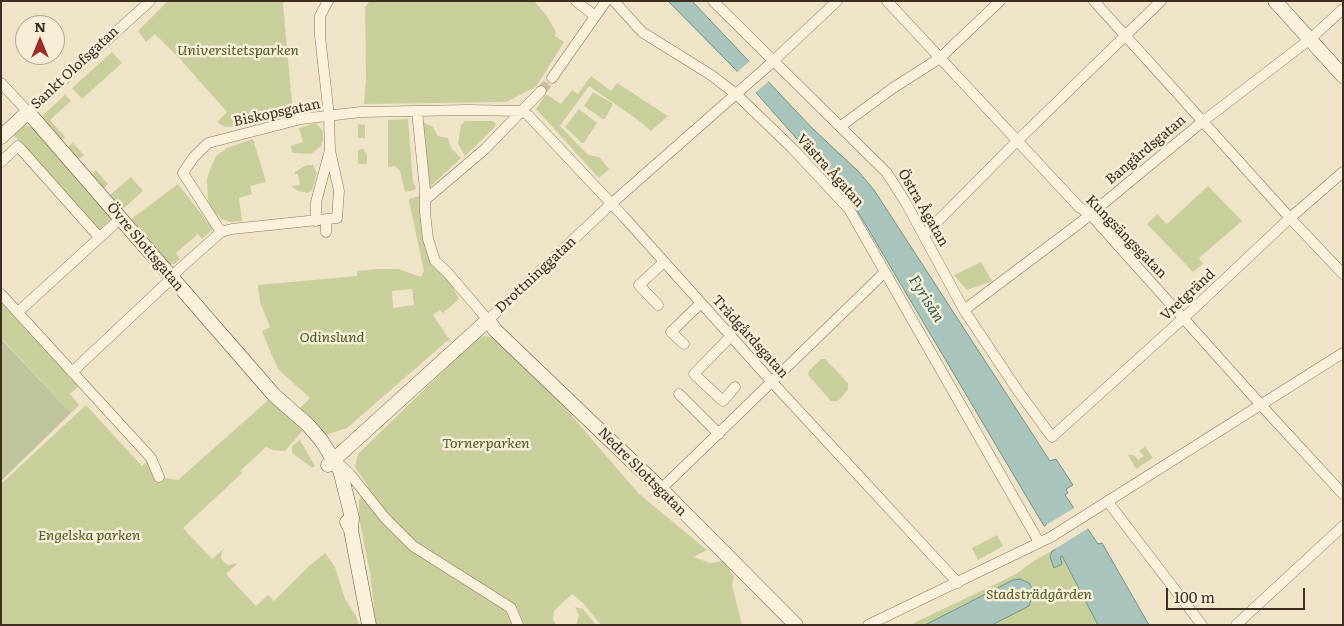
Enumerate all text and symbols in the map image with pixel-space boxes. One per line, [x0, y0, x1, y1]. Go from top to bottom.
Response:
north arrow [15, 15, 65, 65]
text: N [34, 16, 46, 36]
street label: Sankt Olofsgatan [28, 23, 122, 113]
park label: Universitetsparken [177, 43, 299, 59]
street label: Biskopsgatan [232, 96, 322, 130]
street label: Bangårdsgatan [1103, 112, 1189, 188]
street label: Västra Ågatan [793, 131, 867, 211]
street label: Östra Ågatan [894, 166, 952, 250]
street label: Kungsängsgatan [1082, 192, 1170, 282]
street label: Övre Slottsgatan [103, 199, 187, 295]
street label: Drottninggatan [492, 233, 580, 317]
street label: Vretgränd [1157, 266, 1219, 324]
water label: Fyrisån [905, 272, 947, 326]
street label: Trädgårdsgatan [708, 292, 792, 382]
park label: Odinslund [300, 330, 364, 346]
street label: Nedre Slottsgatan [594, 424, 690, 520]
park label: Tornerparken [442, 436, 530, 452]
park label: Engelska parken [38, 528, 140, 544]
scale bar [1169, 578, 1308, 610]
text: 100 m [1174, 585, 1215, 608]
park label: Stadsträdgården [986, 587, 1092, 603]

